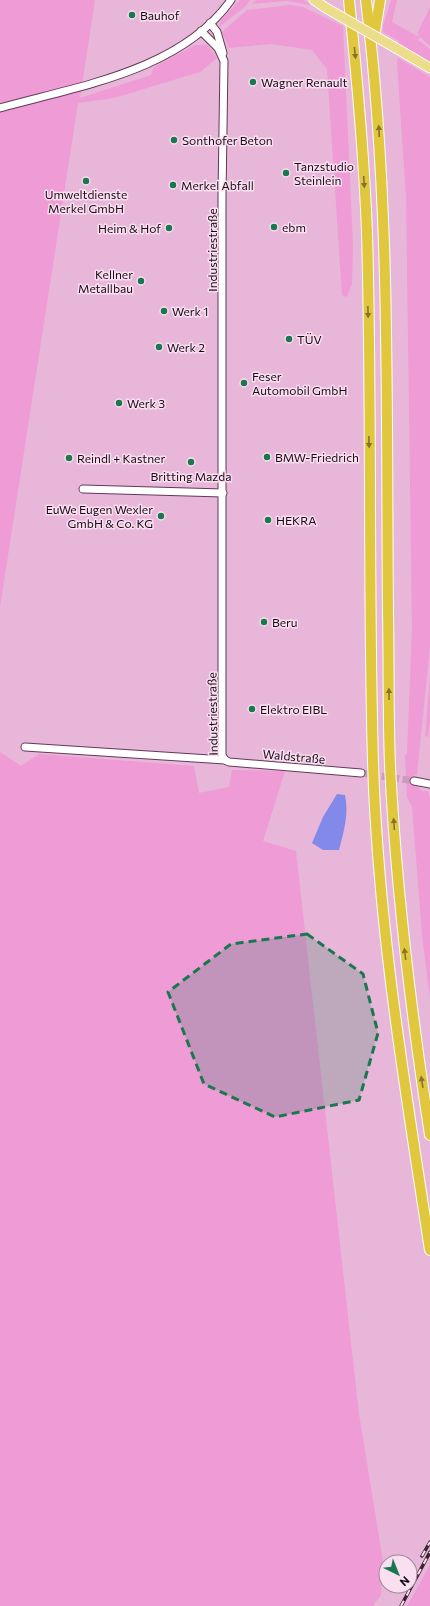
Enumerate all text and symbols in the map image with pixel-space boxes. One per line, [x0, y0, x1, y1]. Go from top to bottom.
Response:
place label: Bauhof [140, 8, 180, 22]
marker: Bauhof [127, 10, 137, 20]
one-way arrow [351, 47, 358, 59]
place label: Wagner Renault [261, 75, 348, 89]
marker: Wagner Renault [248, 77, 258, 87]
one-way arrow [375, 125, 382, 137]
place label: Sonthofer Beton [182, 133, 273, 147]
marker: Sonthofer Beton [169, 135, 179, 145]
place label: Tanzstudio Steinlein [294, 159, 354, 187]
marker: Tanzstudio Steinlein [281, 168, 291, 178]
marker: Umweltdienste Merkel GmbH [81, 176, 91, 186]
one-way arrow [360, 176, 367, 188]
place label: Merkel Abfall [181, 178, 254, 192]
marker: Merkel Abfall [168, 180, 178, 190]
place label: Umweltdienste Merkel GmbH [45, 187, 127, 215]
street label: Industriestraße [205, 208, 219, 292]
place label: ebm [282, 220, 306, 234]
place label: Heim & Hof [98, 221, 161, 235]
marker: ebm [269, 222, 279, 232]
marker: Heim & Hof [164, 223, 174, 233]
place label: Kellner Metallbau [78, 267, 133, 295]
marker: Kellner Metallbau [136, 276, 146, 286]
place label: Werk 1 [172, 304, 208, 318]
marker: Werk 1 [159, 306, 169, 316]
one-way arrow [365, 306, 371, 319]
place label: TÜV [297, 332, 322, 346]
marker: TÜV [284, 334, 294, 344]
place label: Werk 2 [167, 340, 205, 354]
marker: Werk 2 [154, 342, 164, 352]
place label: Feser Automobil GmbH [252, 369, 347, 397]
marker: Feser Automobil GmbH [239, 378, 249, 388]
place label: Werk 3 [127, 396, 165, 410]
marker: Werk 3 [114, 398, 124, 408]
one-way arrow [366, 436, 372, 449]
place label: BMW-Friedrich [275, 450, 359, 464]
place label: Reindl + Kastner [77, 451, 165, 465]
marker: BMW-Friedrich [262, 452, 272, 462]
marker: Reindl + Kastner [64, 453, 74, 463]
marker: Britting Mazda [186, 457, 196, 467]
place label: Britting Mazda [150, 469, 232, 483]
place label: EuWe Eugen Wexler GmbH & Co. KG [46, 502, 153, 530]
marker: EuWe Eugen Wexler GmbH & Co. KG [156, 511, 166, 521]
place label: HEKRA [276, 513, 317, 527]
marker: HEKRA [263, 515, 273, 525]
place label: Beru [272, 615, 298, 629]
marker: Beru [259, 617, 269, 627]
street label: Industriestraße [204, 672, 220, 756]
one-way arrow [386, 688, 393, 700]
place label: Elektro EIBL [260, 702, 327, 716]
marker: Elektro EIBL [247, 704, 257, 714]
street label: Waldstraße [262, 746, 326, 766]
one-way arrow [391, 818, 398, 830]
one-way arrow [402, 947, 408, 960]
one-way arrow [419, 1076, 425, 1088]
north arrow [378, 1554, 418, 1594]
text: N [398, 1574, 413, 1589]

